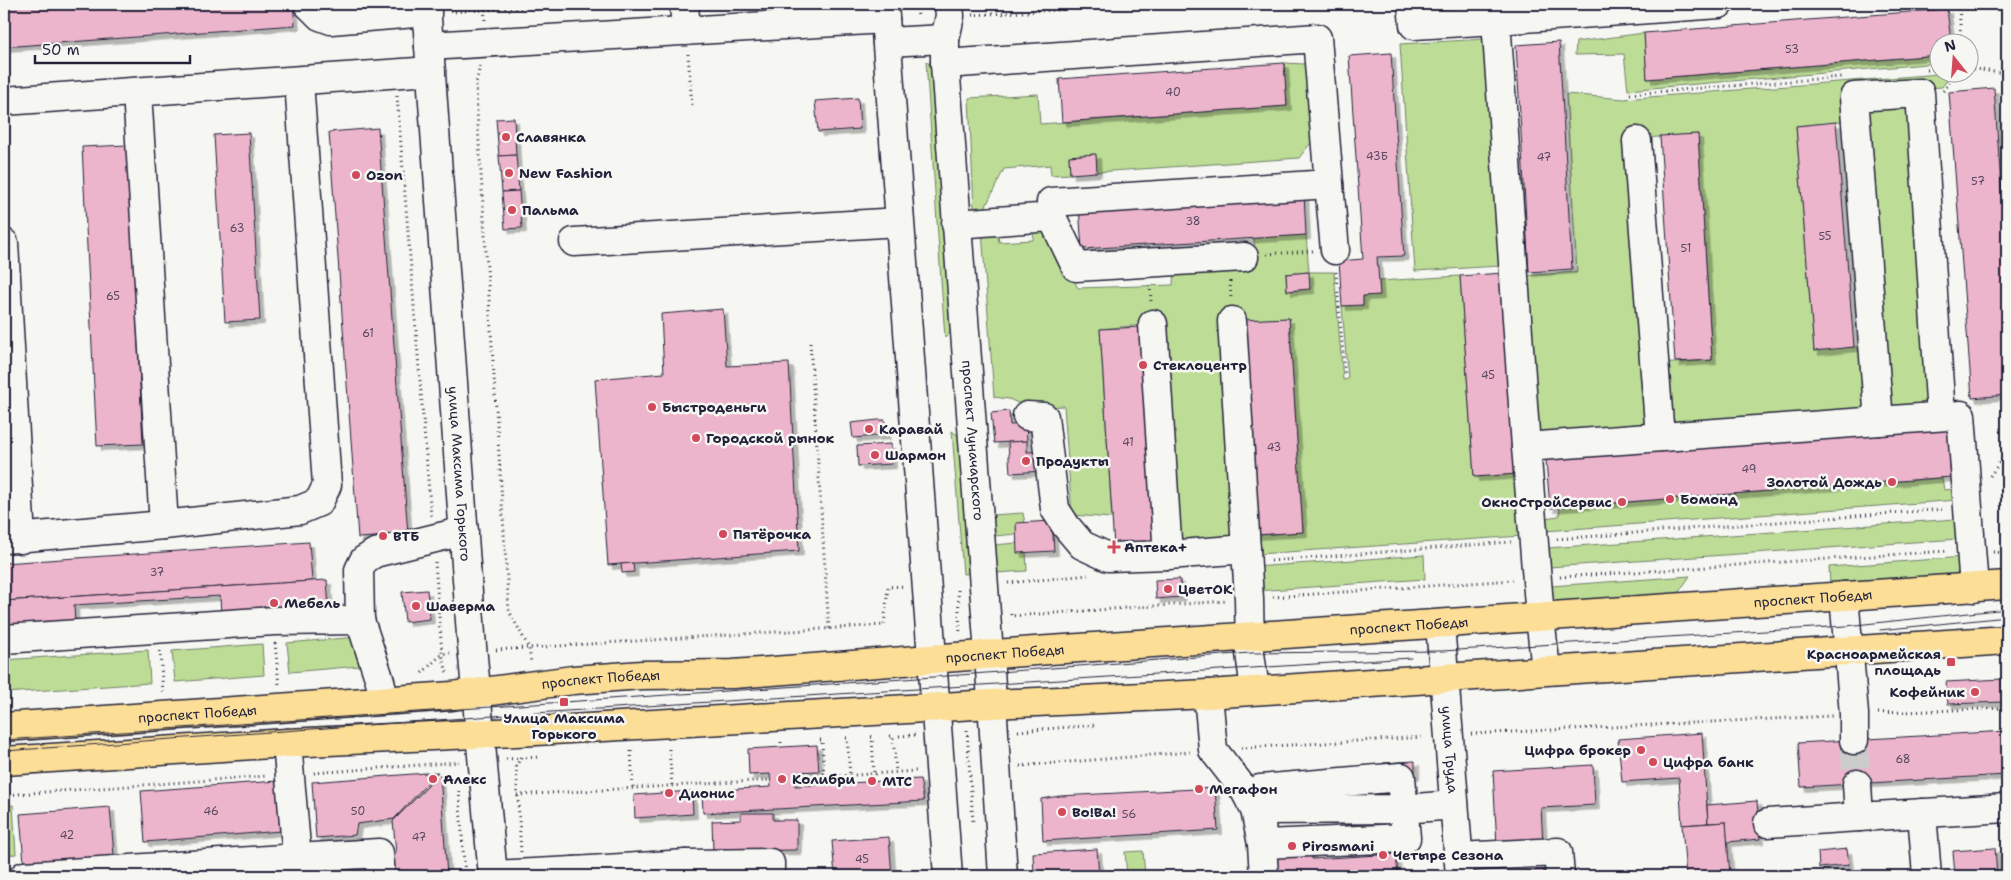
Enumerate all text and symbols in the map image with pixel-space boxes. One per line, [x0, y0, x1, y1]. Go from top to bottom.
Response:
scale bar [35, 32, 190, 64]
north arrow [1928, 32, 1978, 82]
text: N [1942, 35, 1958, 56]
text: 50 m [42, 40, 80, 60]
house number: 53 [1785, 42, 1799, 57]
house number: 40 [1165, 85, 1181, 100]
place label: Славянка [516, 128, 586, 146]
marker: Славянка [500, 131, 512, 143]
house number: 43Б [1366, 149, 1388, 164]
house number: 47 [1537, 150, 1552, 165]
place label: New Fashion [519, 164, 612, 182]
place label: Ozon [366, 166, 403, 184]
marker: New Fashion [503, 167, 515, 179]
marker: Ozon [350, 169, 362, 181]
house number: 57 [1971, 174, 1985, 189]
place label: Пальма [522, 201, 579, 219]
marker: Пальма [506, 204, 518, 216]
house number: 38 [1185, 214, 1201, 229]
house number: 63 [230, 221, 244, 236]
house number: 55 [1818, 229, 1832, 244]
house number: 51 [1681, 241, 1691, 256]
house number: 65 [106, 289, 120, 304]
house number: 61 [362, 326, 374, 341]
place label: Стеклоцентр [1153, 356, 1247, 374]
marker: Стеклоцентр [1137, 359, 1149, 371]
street label: проспект Луначарского [958, 360, 988, 521]
house number: 45 [1481, 368, 1495, 383]
street label: улица Максима Горького [444, 386, 475, 562]
place label: Быстроденьги [662, 398, 767, 416]
marker: Быстроденьги [646, 401, 658, 413]
place label: Каравай [879, 420, 943, 438]
marker: Каравай [863, 423, 875, 435]
place label: Городской рынок [706, 429, 835, 447]
marker: Городской рынок [690, 432, 702, 444]
house number: 41 [1122, 435, 1134, 450]
house number: 43 [1267, 440, 1281, 455]
place label: Шармон [885, 446, 946, 464]
marker: Шармон [869, 449, 881, 461]
place label: Продукты [1036, 452, 1109, 470]
marker: Продукты [1020, 455, 1032, 467]
house number: 49 [1742, 462, 1756, 477]
place label: Золотой Дождь [1767, 473, 1882, 491]
marker: Золотой Дождь [1886, 476, 1898, 488]
place label: Бомонд [1680, 490, 1738, 508]
place label: ОкноСтройСервис [1481, 493, 1612, 511]
marker: Бомонд [1664, 493, 1676, 505]
marker: ОкноСтройСервис [1616, 496, 1628, 508]
place label: Пятёрочка [733, 525, 812, 543]
place label: ВТБ [393, 527, 419, 545]
marker: Пятёрочка [717, 528, 729, 540]
marker: ВТБ [377, 530, 389, 542]
place label: Аптека+ [1124, 538, 1188, 556]
marker: Аптека+ [1108, 541, 1120, 553]
house number: 37 [150, 565, 165, 580]
place label: ЦветОК [1178, 580, 1233, 598]
marker: ЦветОК [1162, 583, 1174, 595]
street label: проспект Победы [1753, 585, 1873, 611]
place label: Мебель [284, 594, 340, 612]
marker: Мебель [268, 597, 280, 609]
place label: Шаверма [426, 597, 496, 615]
marker: Шаверма [410, 600, 422, 612]
street label: проспект Победы [1349, 613, 1469, 639]
street label: проспект Победы [945, 640, 1065, 667]
place label: Красноармейская площадь [1807, 645, 1941, 679]
marker: Красноармейская площадь [1945, 656, 1957, 668]
street label: проспект Победы [540, 666, 660, 693]
place label: Кофейник [1890, 683, 1965, 701]
marker: Кофейник [1969, 686, 1981, 698]
marker: Улица Максима Горького [558, 696, 570, 708]
street label: проспект Победы [138, 701, 258, 727]
street label: улица Труда [1438, 705, 1462, 794]
place label: Улица Максима Горького [503, 709, 625, 743]
place label: Цифра брокер [1524, 741, 1631, 759]
marker: Цифра брокер [1635, 744, 1647, 756]
house number: 68 [1896, 752, 1910, 767]
place label: Цифра банк [1663, 753, 1754, 771]
marker: Цифра банк [1647, 756, 1659, 768]
place label: Алекс [443, 770, 487, 788]
place label: Колибри [792, 770, 856, 788]
place label: МТС [882, 772, 912, 790]
marker: Алекс [427, 773, 439, 785]
marker: Колибри [776, 773, 788, 785]
marker: МТС [866, 775, 878, 787]
place label: Мегафон [1209, 780, 1277, 798]
marker: Мегафон [1193, 783, 1205, 795]
place label: Дионис [679, 784, 735, 802]
marker: Дионис [663, 787, 675, 799]
place label: Во!Ва! [1072, 803, 1116, 821]
house number: 46 [203, 804, 219, 819]
house number: 50 [351, 804, 365, 819]
marker: Во!Ва! [1056, 806, 1068, 818]
house number: 56 [1122, 807, 1136, 822]
house number: 42 [60, 828, 74, 843]
house number: 47 [412, 830, 427, 845]
place label: Pirosmani [1302, 837, 1374, 855]
marker: Pirosmani [1286, 840, 1298, 852]
place label: Четыре Сезона [1393, 846, 1504, 864]
marker: Четыре Сезона [1377, 849, 1389, 861]
house number: 45 [855, 852, 869, 867]

